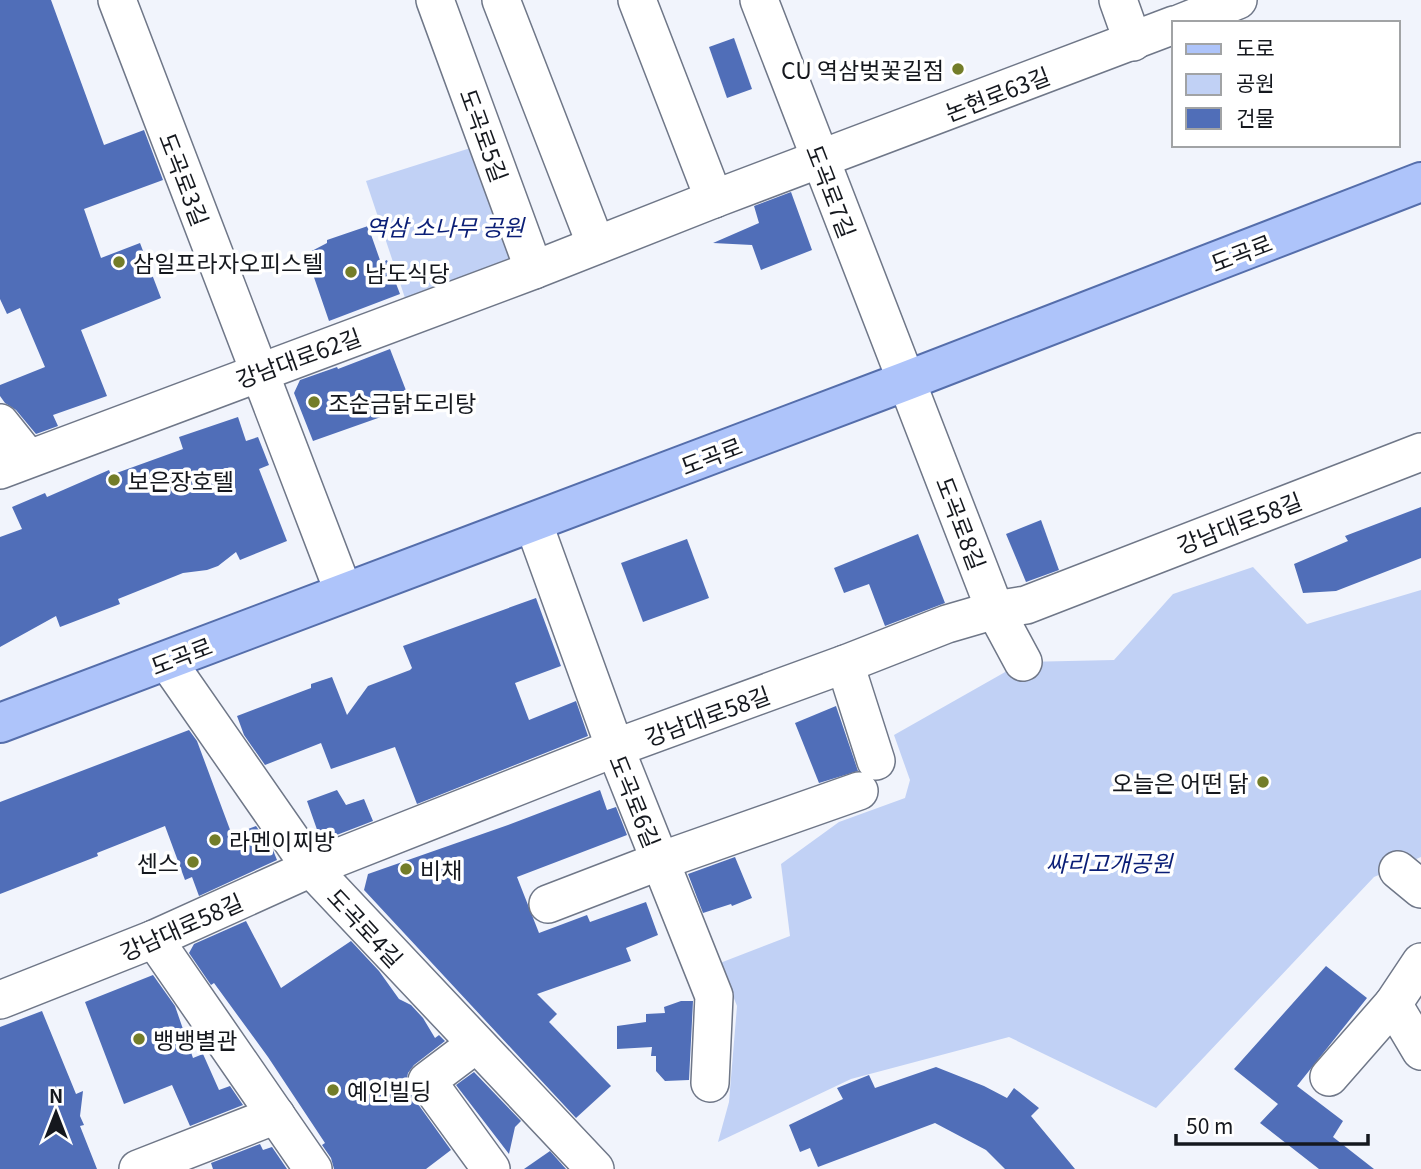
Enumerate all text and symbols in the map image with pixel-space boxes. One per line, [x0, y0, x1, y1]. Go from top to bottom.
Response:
legend [1172, 21, 1400, 147]
text: 도로 [1236, 32, 1275, 62]
place label: CU 역삼벚꽃길점 [781, 52, 944, 86]
street label: 논현로63길 [939, 57, 1055, 129]
marker: CU 역삼벚꽃길점 [950, 61, 966, 77]
text: 공원 [1236, 67, 1275, 97]
street label: 도곡로5길 [452, 83, 518, 187]
text: 건물 [1236, 102, 1275, 132]
street label: 도곡로3길 [152, 127, 218, 231]
street label: 도곡로7길 [799, 139, 865, 243]
park label: 역삼 소나무 공원 [366, 209, 526, 243]
street label: 도곡로 [1205, 225, 1277, 279]
place label: 삼일프라자오피스텔 [133, 245, 323, 279]
marker: 삼일프라자오피스텔 [111, 254, 127, 270]
place label: 남도식당 [365, 255, 450, 289]
marker: 남도식당 [343, 264, 359, 280]
street label: 강남대로62길 [230, 319, 366, 395]
place label: 조순금닭도리탕 [328, 385, 476, 419]
marker: 조순금닭도리탕 [306, 394, 322, 410]
street label: 도곡로 [675, 428, 747, 482]
place label: 보은장호텔 [128, 463, 234, 497]
street label: 도곡로8길 [929, 471, 995, 575]
marker: 보은장호텔 [106, 472, 122, 488]
street label: 강남대로58길 [1172, 483, 1306, 561]
street label: 도곡로 [145, 628, 217, 682]
street label: 강남대로58길 [639, 677, 775, 753]
street label: 도곡로6길 [602, 749, 670, 853]
place label: 오늘은 어떤 닭 [1112, 765, 1249, 799]
marker: 오늘은 어떤 닭 [1255, 774, 1271, 790]
place label: 라멘이찌방 [229, 823, 335, 857]
marker: 라멘이찌방 [207, 832, 223, 848]
place label: 센스 [137, 845, 179, 879]
park label: 싸리고개공원 [1046, 845, 1174, 879]
place label: 비채 [420, 852, 462, 886]
marker: 센스 [185, 854, 201, 870]
marker: 비채 [398, 861, 414, 877]
street label: 도곡로4길 [320, 880, 412, 974]
street label: 강남대로58길 [114, 884, 248, 968]
place label: 뱅뱅별관 [153, 1022, 238, 1056]
marker: 뱅뱅별관 [131, 1031, 147, 1047]
place label: 예인빌딩 [347, 1073, 432, 1107]
north arrow [21, 1078, 91, 1148]
text: N [49, 1081, 63, 1108]
marker: 예인빌딩 [325, 1082, 341, 1098]
scale bar [1176, 1102, 1368, 1146]
text: 50 m [1186, 1110, 1233, 1140]

